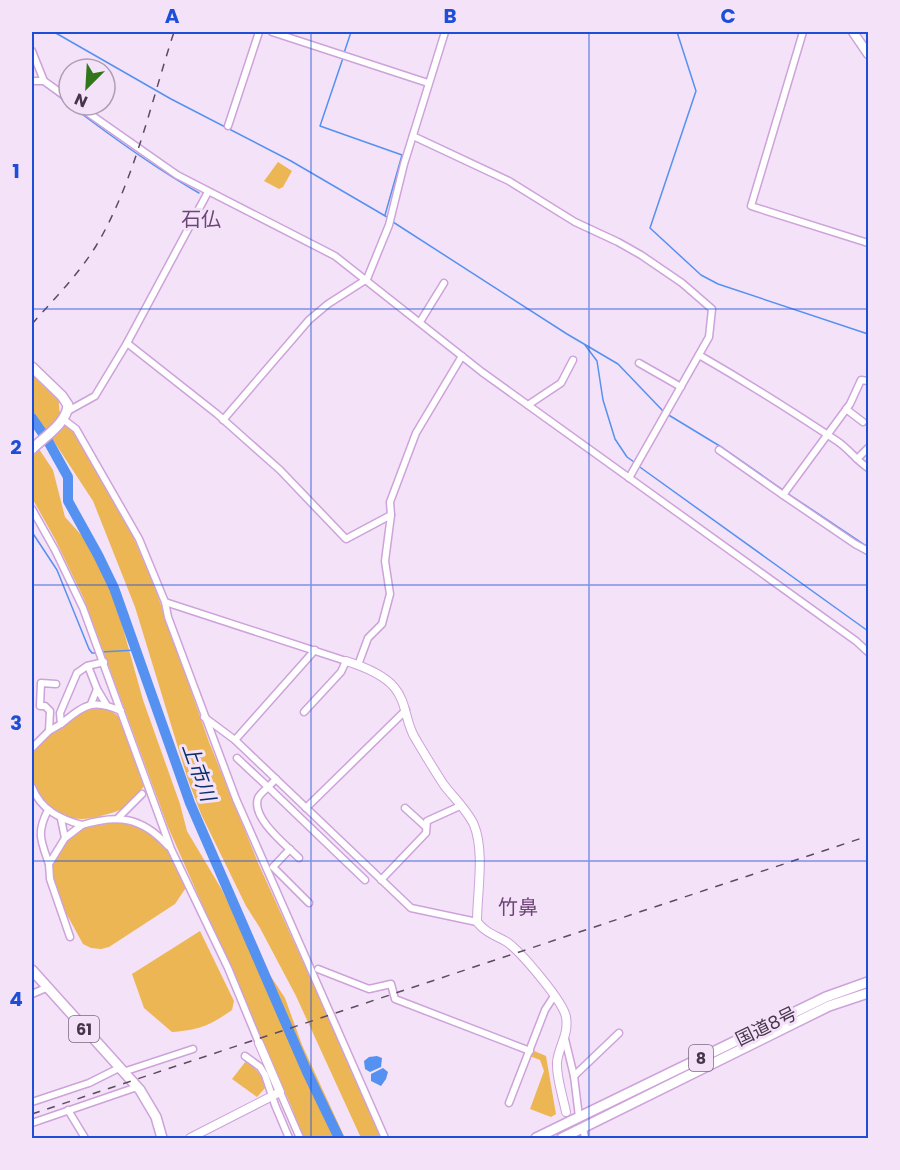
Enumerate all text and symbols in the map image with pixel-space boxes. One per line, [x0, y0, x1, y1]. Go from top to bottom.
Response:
text: A [165, 2, 180, 30]
text: B [443, 2, 457, 30]
text: C [720, 2, 736, 30]
north arrow [57, 57, 117, 117]
text: N [71, 87, 91, 113]
text: 1 [12, 157, 20, 185]
district label: 石仏 [181, 205, 221, 233]
text: 2 [10, 433, 22, 461]
text: 3 [10, 709, 22, 737]
water label: 上市川 [176, 739, 223, 807]
district label: 竹鼻 [498, 893, 538, 921]
text: 4 [9, 985, 23, 1013]
street label: 国道8号 [731, 1000, 801, 1052]
road number: 61 [69, 1016, 99, 1042]
road number: 8 [689, 1045, 713, 1071]

